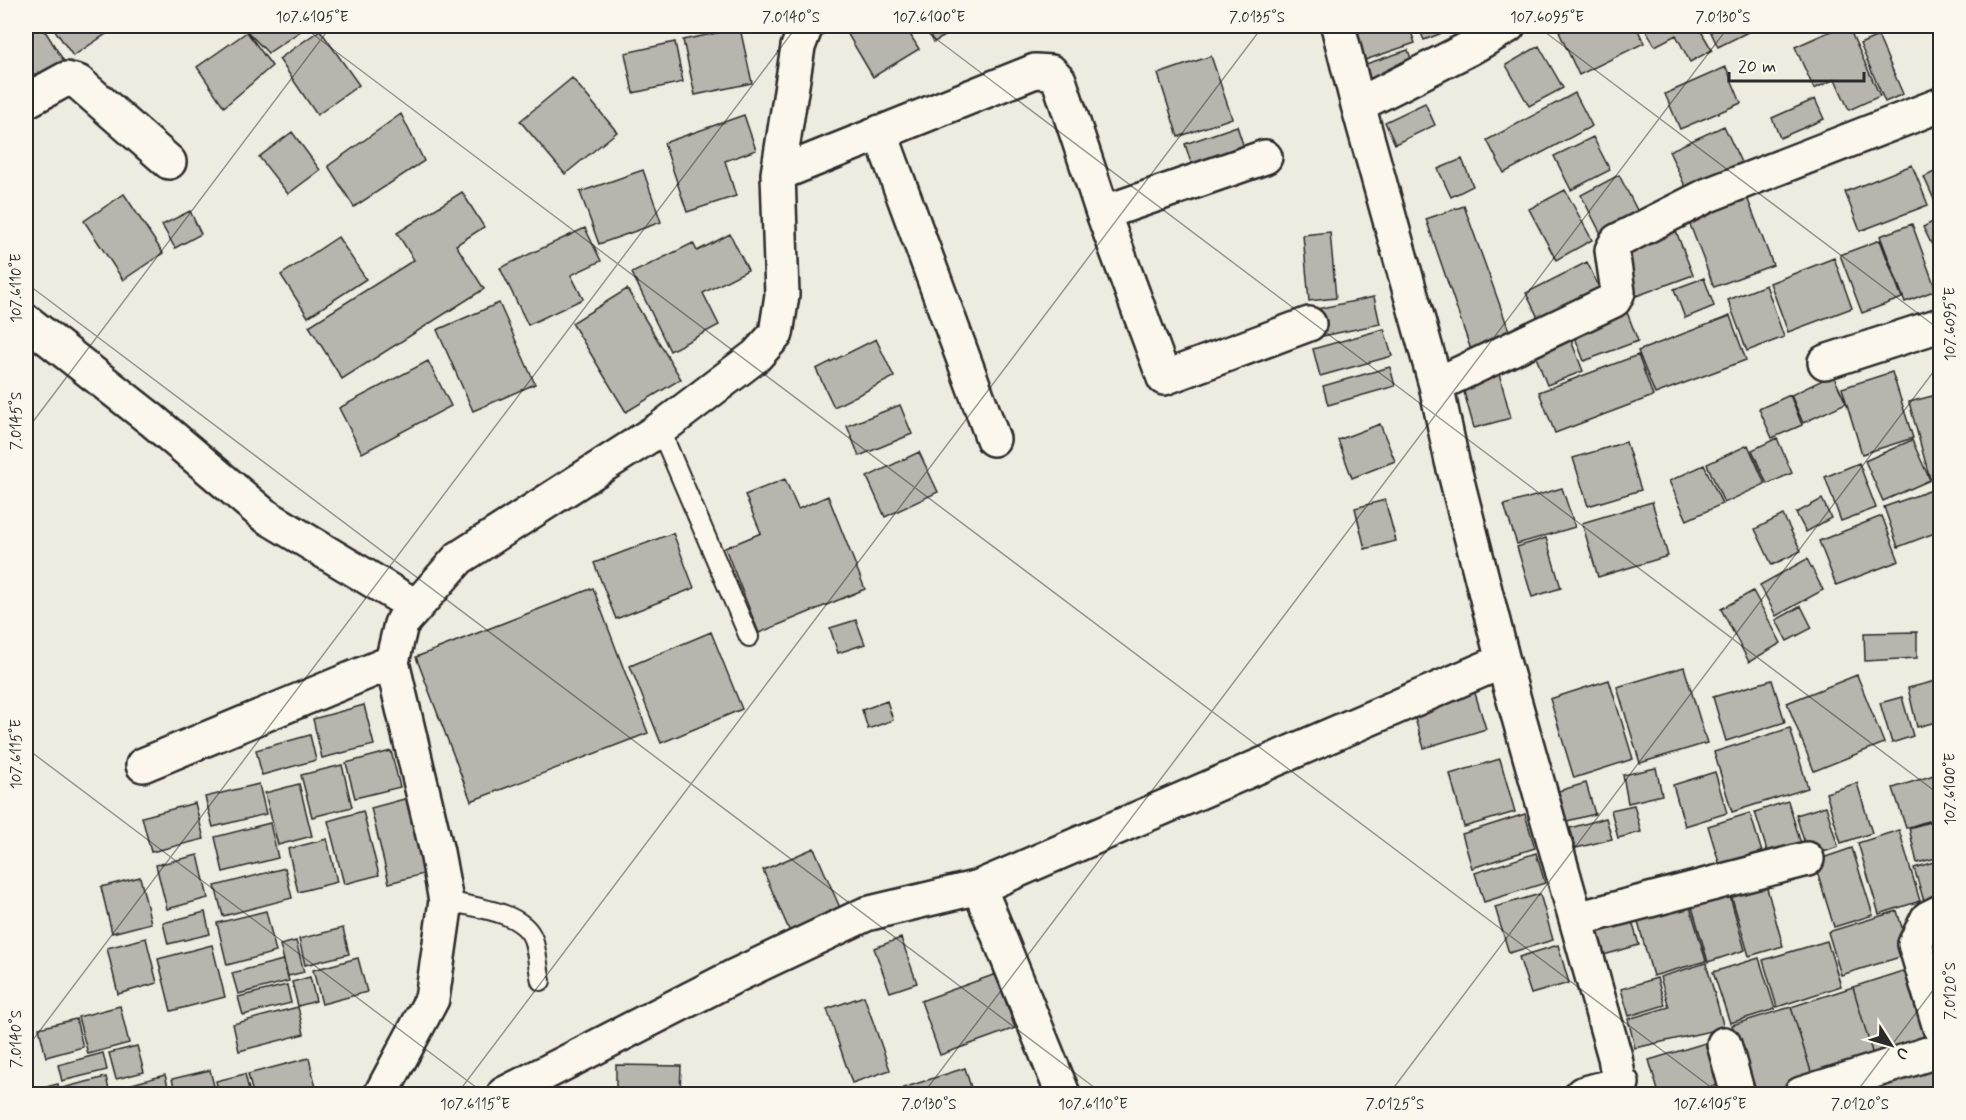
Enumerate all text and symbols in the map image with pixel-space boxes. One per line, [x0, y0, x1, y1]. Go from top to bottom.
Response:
text: 107.6105°E [275, 8, 349, 28]
text: 7.0140°S [762, 8, 820, 28]
text: 107.6100°E [893, 8, 966, 28]
text: 7.0135°S [1229, 8, 1285, 28]
text: 107.6095°E [1510, 8, 1584, 28]
text: 7.0130°S [1695, 8, 1751, 28]
scale bar [1729, 45, 1864, 83]
text: 20 m [1738, 55, 1776, 79]
text: 107.6110°E [7, 253, 27, 323]
text: 107.6095°E [1941, 287, 1961, 361]
text: 7.0145°S [7, 392, 27, 450]
text: 107.6115°E [7, 719, 27, 789]
text: 107.6100°E [1941, 752, 1961, 825]
text: 7.0120°S [1941, 962, 1961, 1020]
text: 7.0140°S [7, 1010, 27, 1068]
north arrow [1861, 1015, 1921, 1075]
text: U [1890, 1043, 1913, 1064]
text: 107.6115°E [440, 1095, 510, 1115]
text: 7.0130°S [901, 1095, 957, 1115]
text: 107.6110°E [1058, 1095, 1128, 1115]
text: 7.0125°S [1366, 1095, 1424, 1115]
text: 107.6105°E [1673, 1095, 1747, 1115]
text: 7.0120°S [1831, 1095, 1889, 1115]

